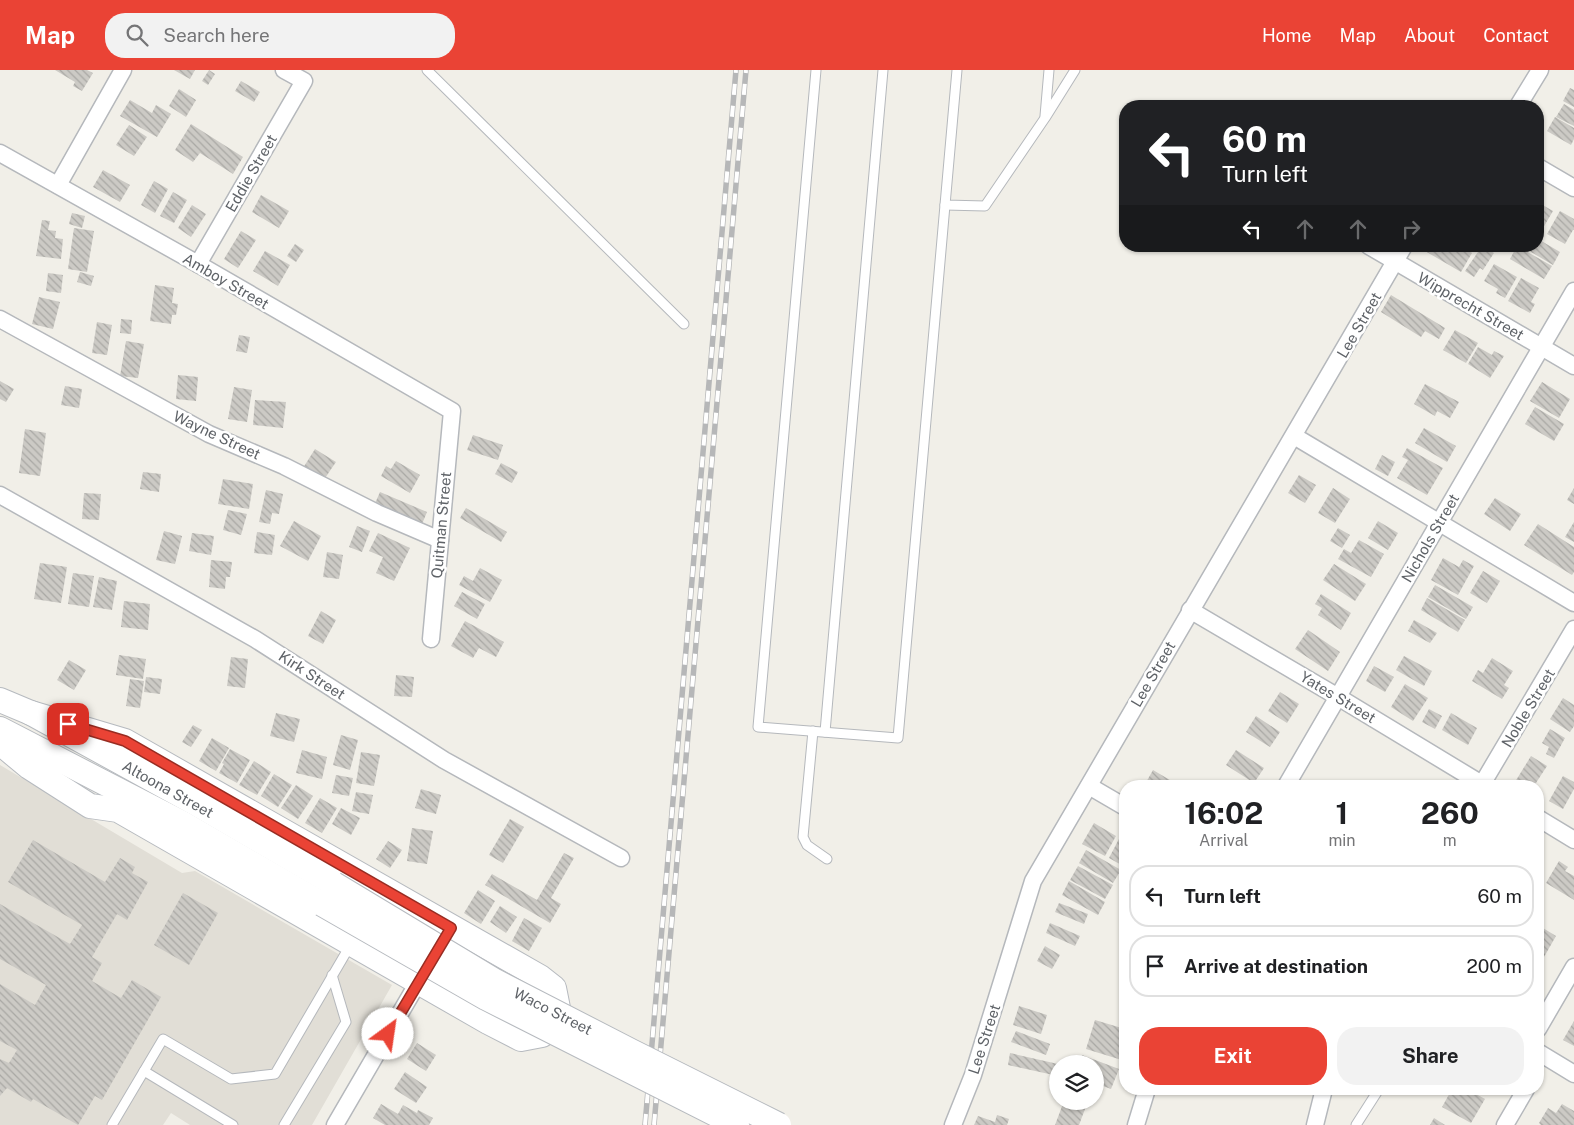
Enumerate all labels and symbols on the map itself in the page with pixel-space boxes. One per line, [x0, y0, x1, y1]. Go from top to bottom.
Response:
street label: Eddie Street [222, 131, 280, 215]
street label: Amboy Street [180, 250, 272, 313]
street label: Wipprecht Street [1415, 269, 1527, 343]
street label: Lee Street [1333, 289, 1385, 361]
street label: Wayne Street [171, 407, 263, 463]
street label: Quitman Street [428, 471, 454, 579]
street label: Nichols Street [1398, 491, 1462, 585]
street label: Lee Street [1127, 638, 1179, 710]
street label: Kirk Street [276, 647, 349, 703]
street label: Noble Street [1498, 665, 1558, 750]
street label: Yates Street [1297, 668, 1379, 726]
pin [47, 703, 89, 745]
street label: Altoona Street [119, 757, 217, 821]
street label: Waco Street [511, 984, 595, 1038]
street label: Lee Street [965, 1002, 1003, 1076]
position arrow [361, 1007, 413, 1059]

